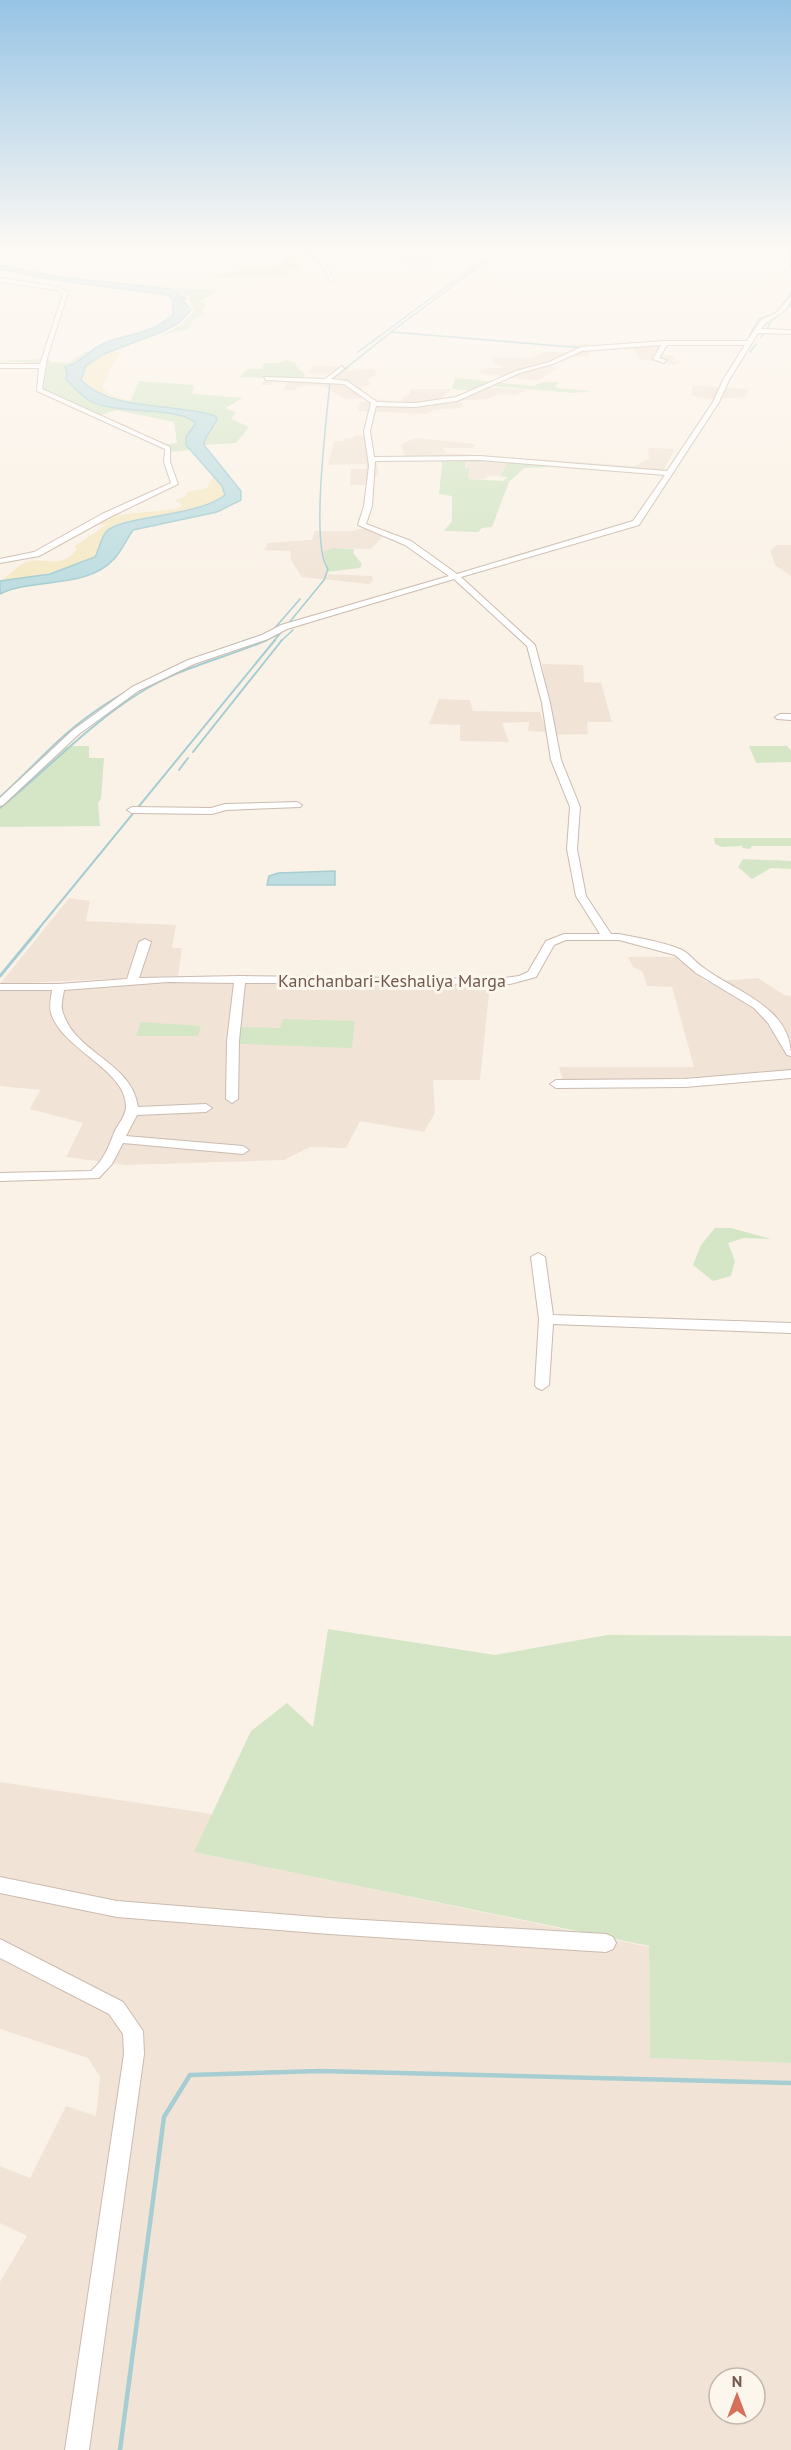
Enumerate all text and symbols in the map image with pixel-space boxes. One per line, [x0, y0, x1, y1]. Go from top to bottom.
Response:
street label: Kanchanbari-Keshaliya Marga [278, 969, 506, 992]
north arrow [707, 2366, 767, 2426]
text: N [732, 2371, 742, 2391]

